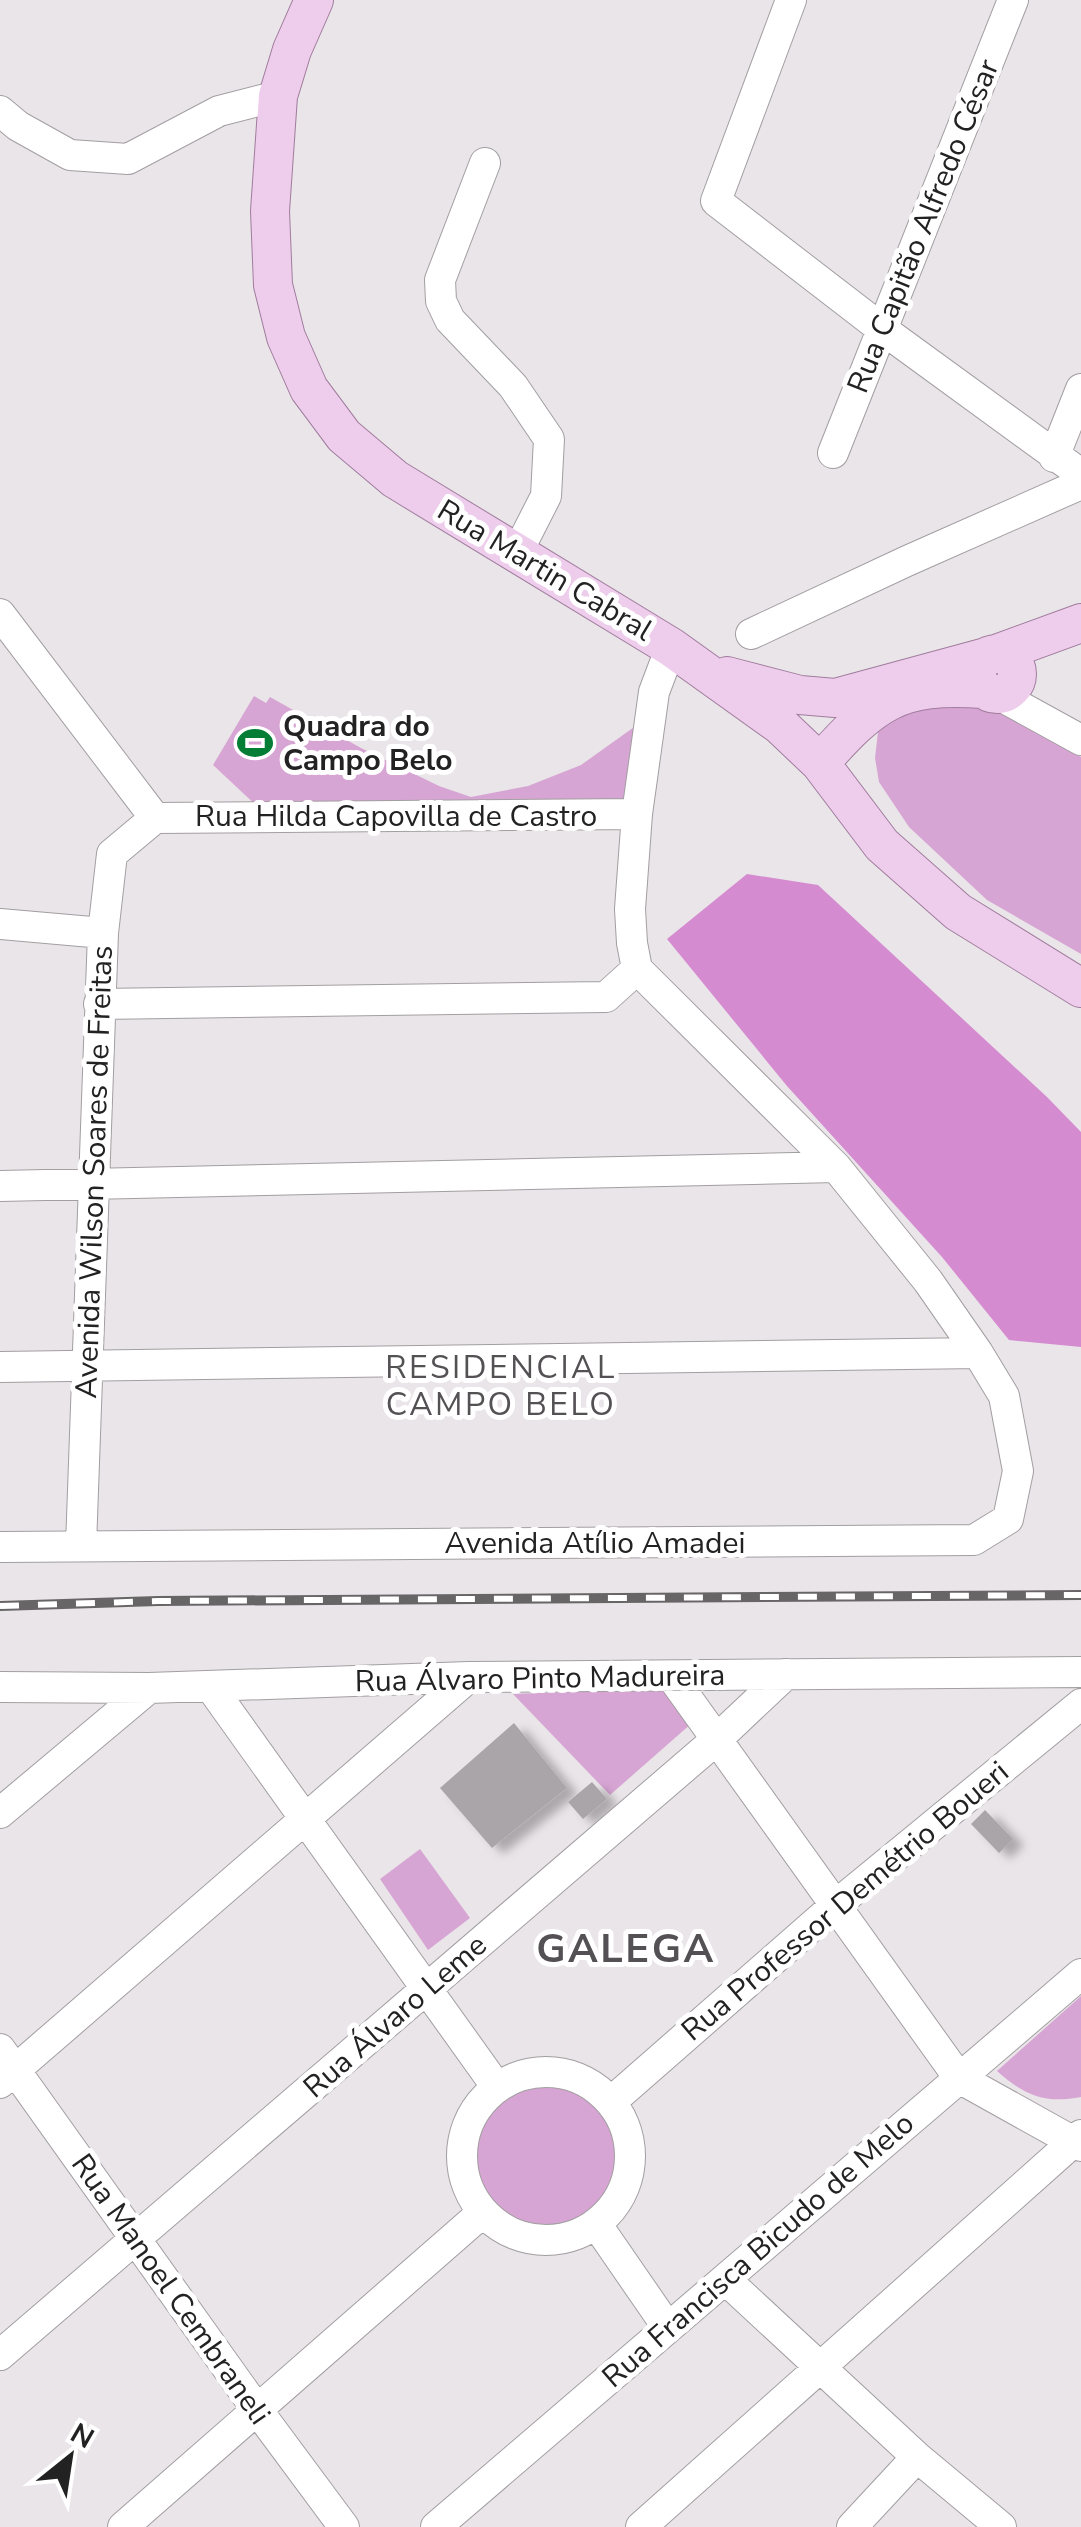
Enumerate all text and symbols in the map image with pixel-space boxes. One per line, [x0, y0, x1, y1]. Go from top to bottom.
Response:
street label: Rua Capitão Alfredo César [838, 53, 1009, 399]
street label: Rua Martin Cabral [429, 490, 660, 651]
place label: Quadra do Campo Belo [283, 706, 453, 781]
sports icon: Quadra do Campo Belo [236, 724, 274, 762]
street label: Rua Hilda Capovilla de Castro [195, 796, 597, 837]
street label: Avenida Wilson Soares de Freitas [66, 945, 123, 1399]
district label: RESIDENCIAL CAMPO BELO [385, 1346, 617, 1426]
street label: Avenida Atílio Amadei [445, 1523, 745, 1564]
street label: Rua Álvaro Pinto Madureira [354, 1655, 726, 1702]
street label: Rua Professor Demétrio Boueri [673, 1752, 1018, 2051]
district label: GALEGA [536, 1922, 716, 1976]
street label: Rua Álvaro Leme [295, 1925, 496, 2108]
street label: Rua Francisca Bicudo de Melo [594, 2103, 923, 2397]
street label: Rua Manoel Cembraneli [61, 2146, 280, 2433]
north arrow [20, 2407, 120, 2507]
text: N [63, 2415, 101, 2458]

